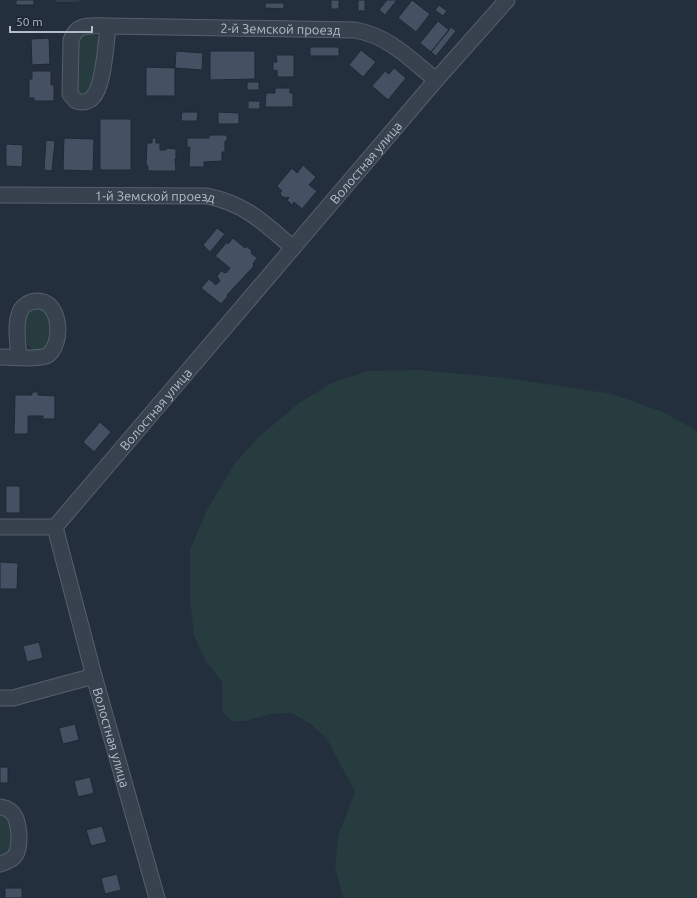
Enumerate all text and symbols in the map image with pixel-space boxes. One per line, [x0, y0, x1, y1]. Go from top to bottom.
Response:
scale bar [10, 8, 92, 34]
text: 50 m [16, 15, 43, 28]
street label: 2-й Земской проезд [220, 21, 341, 37]
street label: Волостная улица [327, 119, 404, 206]
street label: 1-й Земской проезд [95, 188, 217, 205]
street label: Волостная улица [117, 365, 194, 453]
street label: Волостная улица [91, 686, 132, 789]

